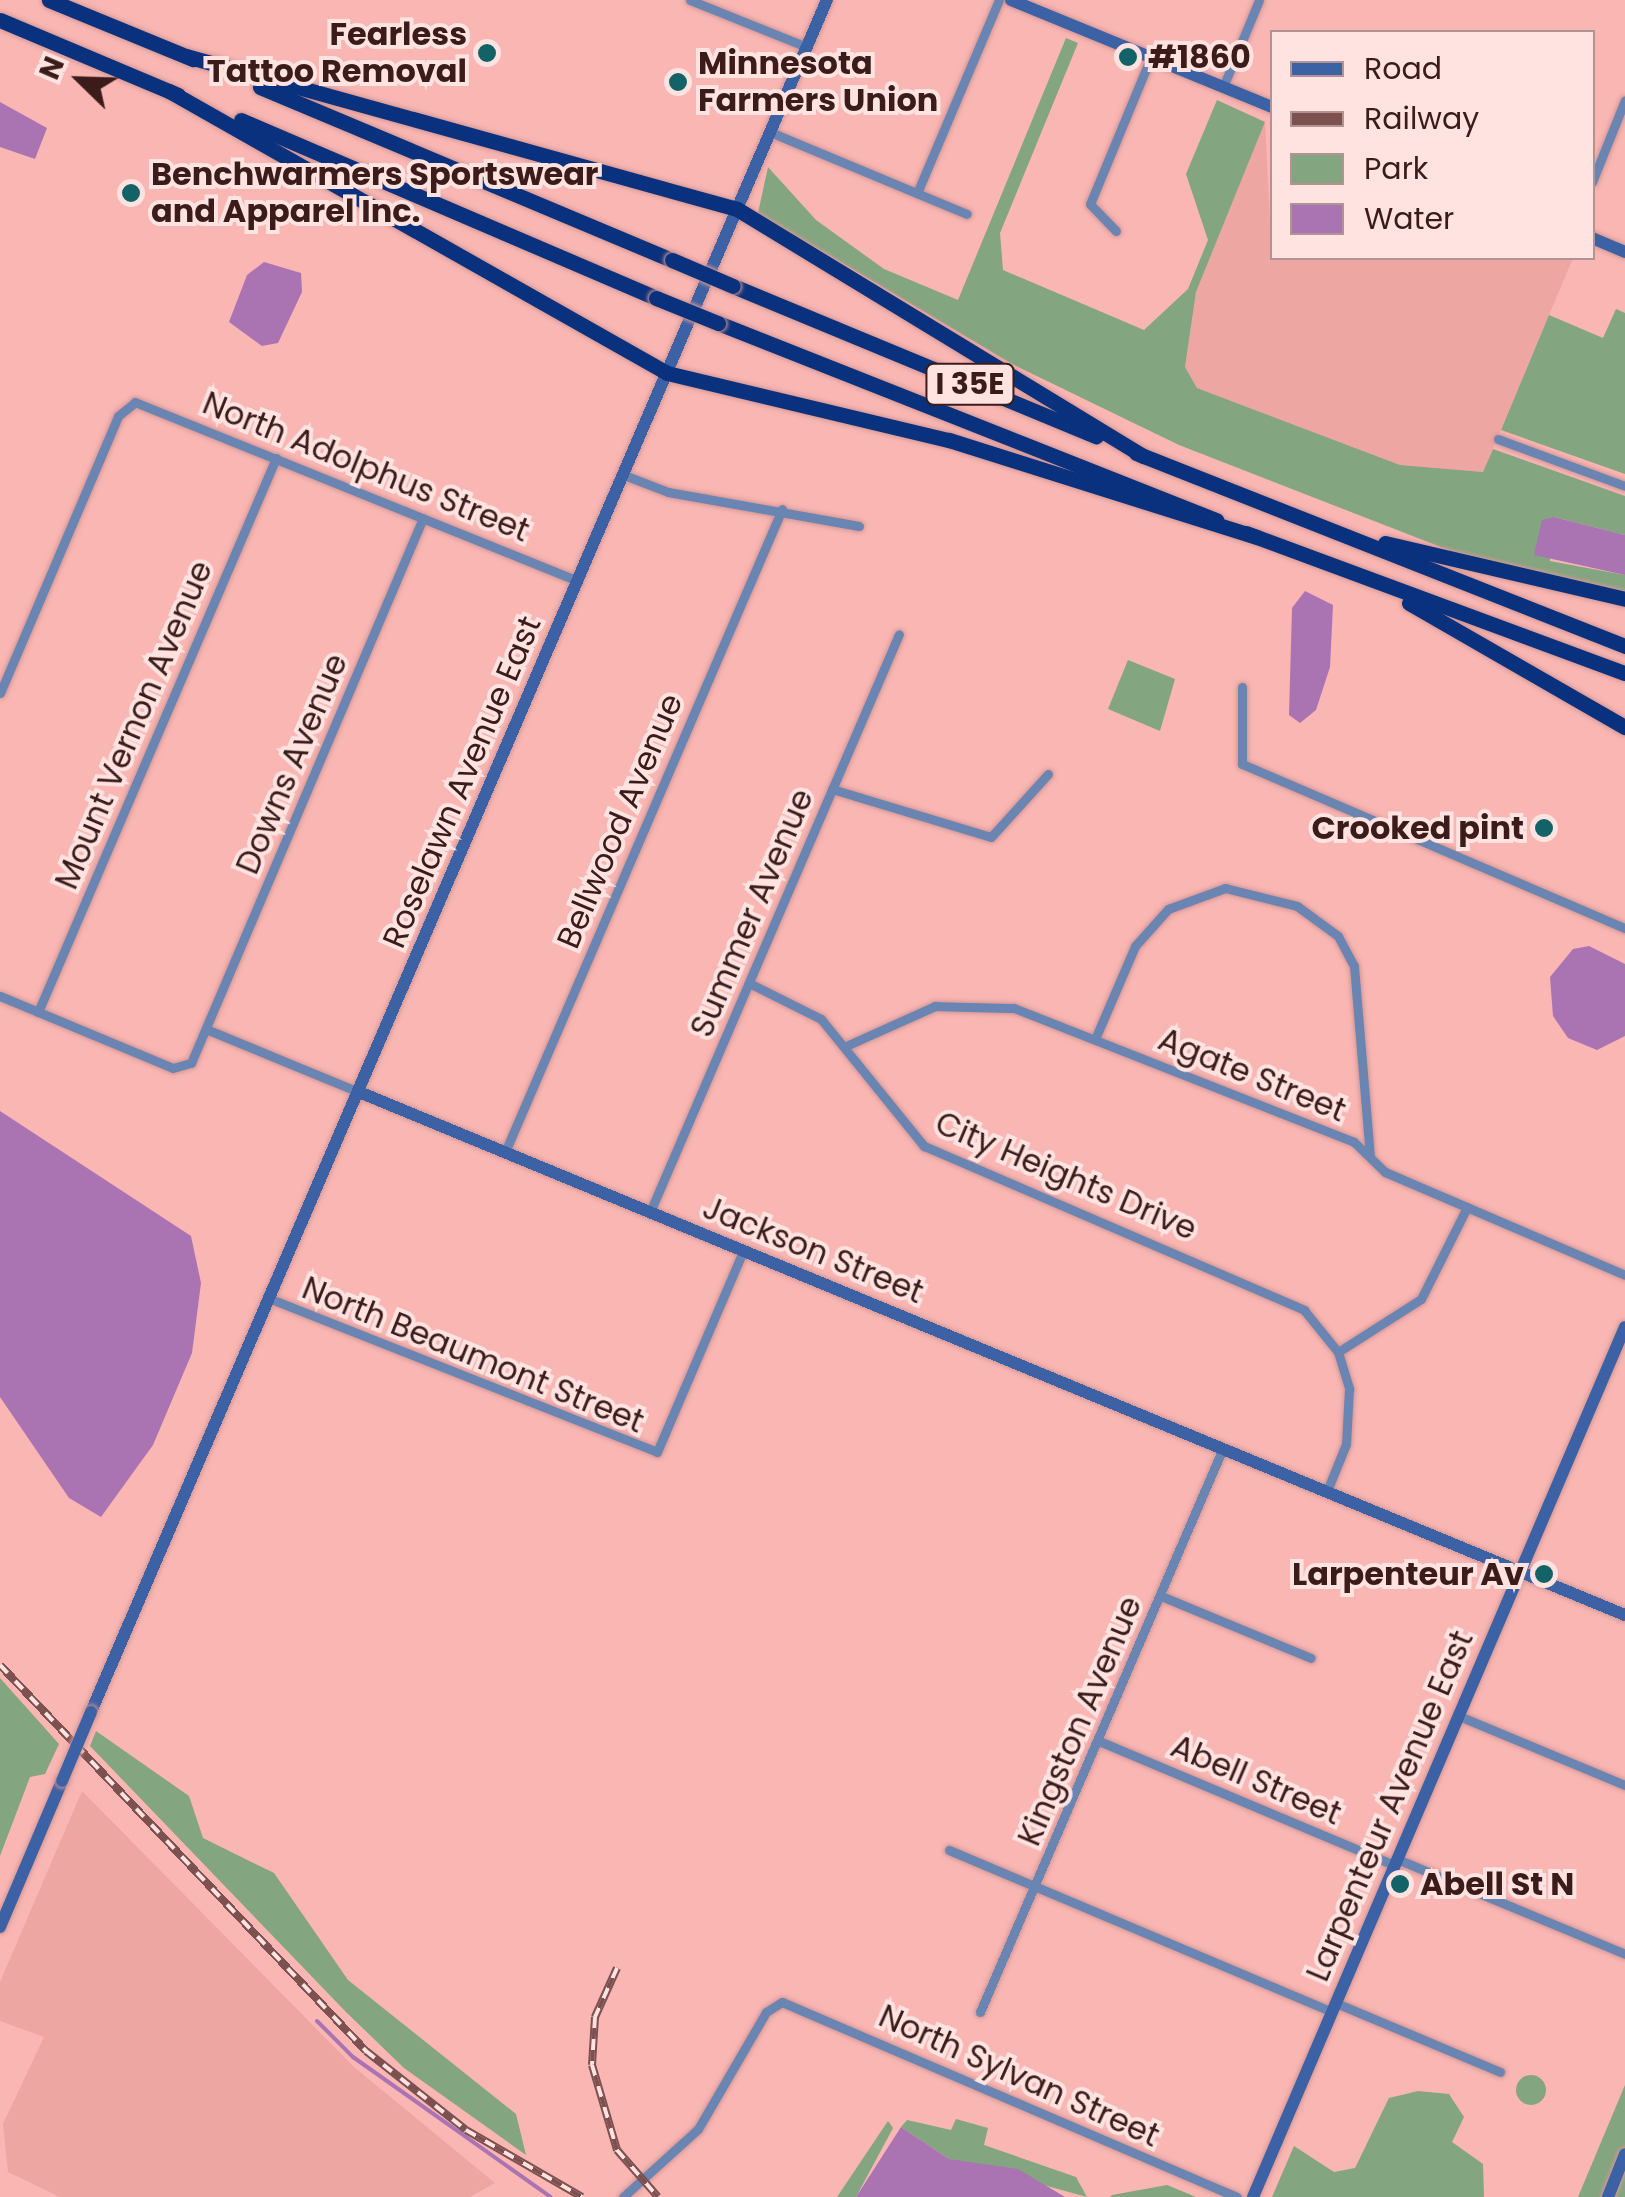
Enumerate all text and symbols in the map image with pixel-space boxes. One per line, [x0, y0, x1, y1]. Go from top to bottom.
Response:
place label: Fearless Tattoo Removal [207, 16, 467, 91]
north arrow [30, 30, 130, 130]
legend [1270, 30, 1595, 260]
place label: #1860 [1148, 38, 1251, 76]
marker: Fearless Tattoo Removal [476, 42, 498, 64]
place label: Minnesota Farmers Union [698, 45, 938, 120]
marker: #1860 [1117, 46, 1139, 68]
text: Road [1364, 47, 1442, 90]
text: N [30, 51, 74, 85]
marker: Minnesota Farmers Union [667, 71, 689, 93]
text: Railway [1364, 97, 1479, 140]
text: Park [1364, 147, 1428, 190]
place label: Benchwarmers Sportswear and Apparel Inc. [151, 156, 599, 231]
marker: Benchwarmers Sportswear and Apparel Inc. [120, 182, 142, 204]
text: Water [1364, 197, 1454, 240]
road number: I 35E [925, 359, 1015, 409]
street label: North Adolphus Street [197, 384, 535, 550]
street label: Mount Vernon Avenue [47, 555, 221, 895]
street label: Roselawn Avenue East [375, 610, 549, 954]
street label: Downs Avenue [228, 648, 356, 880]
street label: Bellwood Avenue [549, 688, 691, 954]
street label: Summer Avenue [682, 783, 822, 1043]
place label: Crooked pint [1311, 809, 1524, 847]
marker: Crooked pint [1533, 817, 1555, 839]
street label: Agate Street [1153, 1020, 1351, 1130]
street label: City Heights Drive [930, 1104, 1202, 1248]
street label: Jackson Street [697, 1188, 929, 1312]
street label: North Beaumont Street [297, 1269, 649, 1441]
place label: Larpenteur Av [1292, 1555, 1524, 1593]
marker: Larpenteur Av [1533, 1563, 1555, 1585]
street label: Kingston Avenue [1010, 1591, 1150, 1851]
street label: Larpenteur Avenue East [1299, 1625, 1481, 1987]
street label: Abell Street [1165, 1727, 1347, 1833]
place label: Abell St N [1420, 1865, 1574, 1903]
marker: Abell St N [1389, 1873, 1411, 1895]
street label: North Sylvan Street [873, 1997, 1165, 2155]

